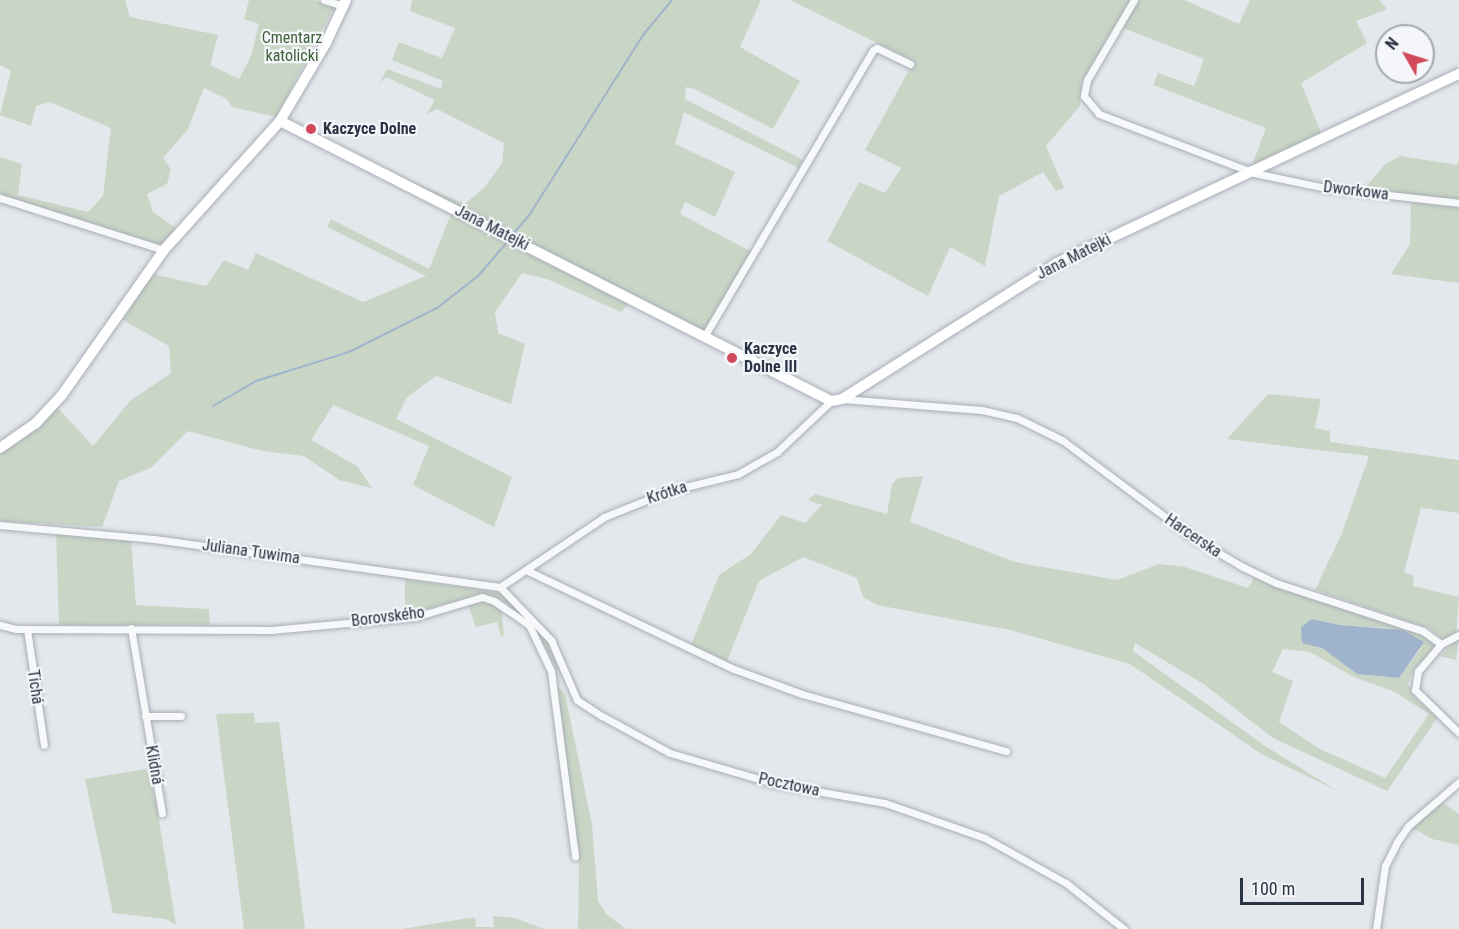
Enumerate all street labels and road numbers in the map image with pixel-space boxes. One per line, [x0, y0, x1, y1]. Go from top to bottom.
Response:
street label: Dworkowa [1322, 177, 1390, 205]
street label: Jana Matejki [452, 201, 532, 255]
street label: Jana Matejki [1034, 230, 1114, 284]
street label: Krótka [644, 478, 690, 508]
street label: Harcerska [1161, 510, 1225, 562]
street label: Juliana Tuwima [201, 536, 301, 568]
street label: Borovského [350, 603, 426, 631]
street label: Tichá [23, 668, 47, 706]
street label: Klidná [141, 744, 167, 786]
street label: Pocztowa [757, 769, 821, 801]

